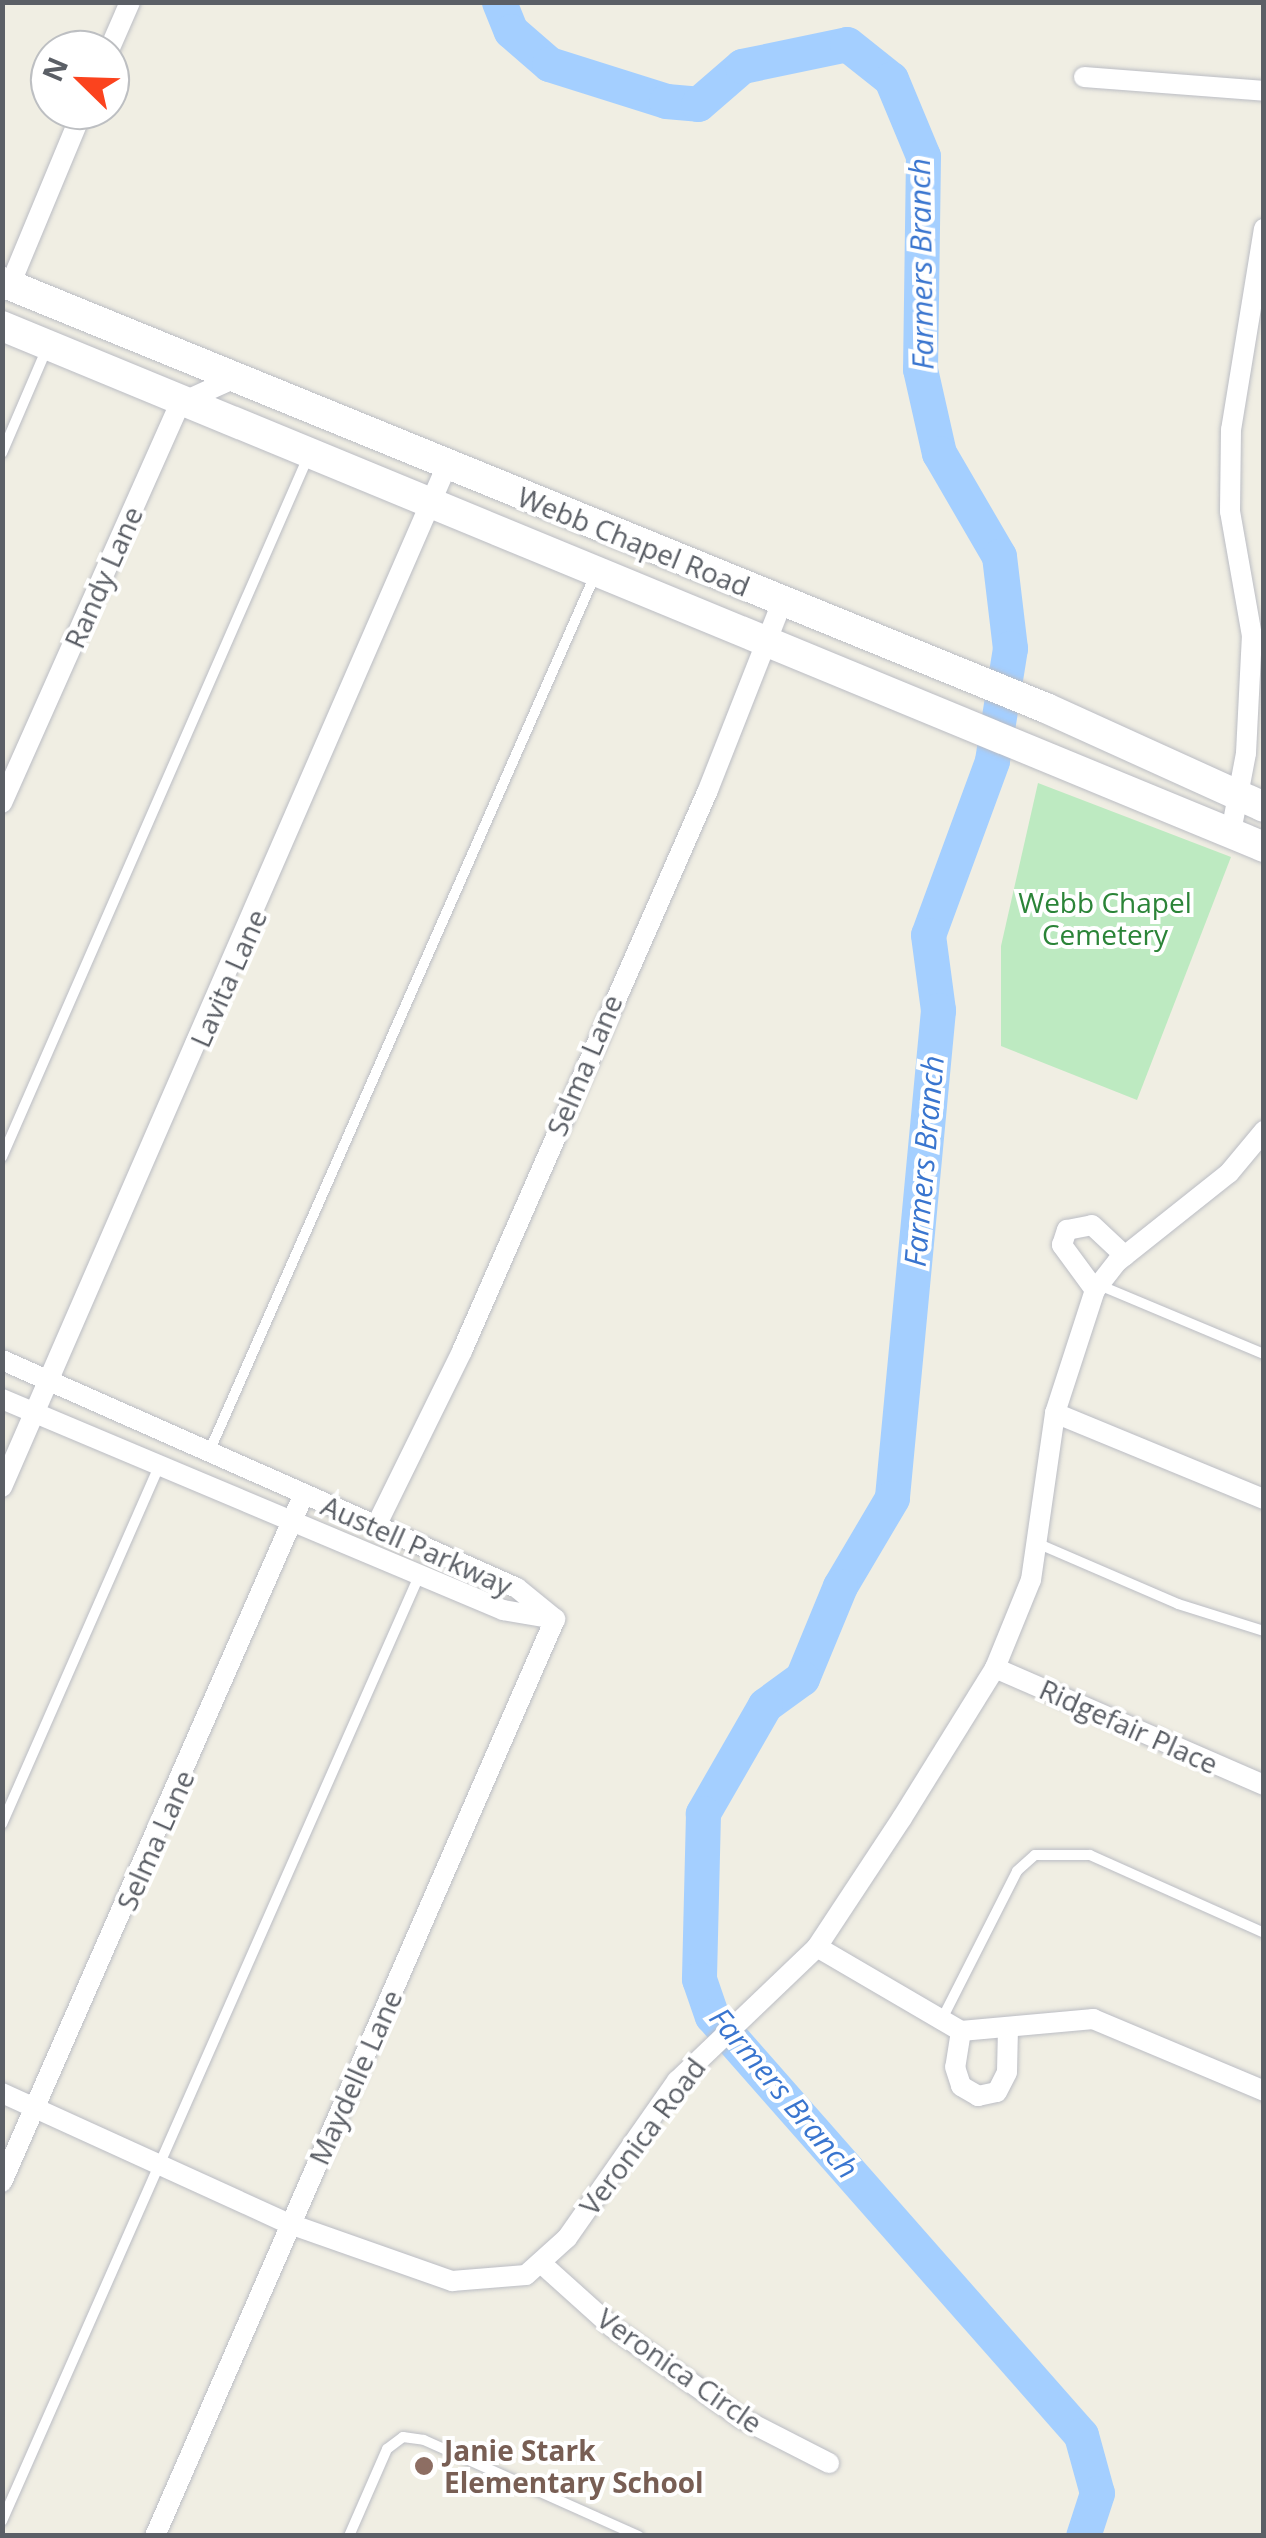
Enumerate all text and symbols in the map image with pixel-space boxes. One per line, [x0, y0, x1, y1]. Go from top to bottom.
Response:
north arrow [30, 30, 130, 130]
text: N [32, 51, 76, 87]
water label: Farmers Branch [901, 158, 941, 370]
street label: Webb Chapel Road [513, 479, 755, 603]
street label: Randy Lane [57, 501, 149, 653]
park label: Webb Chapel Cemetery [1018, 885, 1192, 951]
street label: Lavita Lane [183, 904, 273, 1052]
street label: Selma Lane [539, 989, 629, 1141]
water label: Farmers Branch [897, 1054, 951, 1268]
street label: Austell Parkway [316, 1488, 518, 1602]
street label: Ridgefair Place [1035, 1672, 1223, 1780]
street label: Selma Lane [109, 1765, 201, 1915]
street label: Maydelle Lane [301, 1984, 409, 2170]
water label: Farmers Branch [702, 2000, 866, 2186]
street label: Veronica Road [572, 2051, 712, 2221]
street label: Veronica Circle [591, 2301, 769, 2439]
place label: Janie Stark Elementary School [444, 2433, 704, 2499]
marker: Janie Stark Elementary School [413, 2455, 435, 2477]

